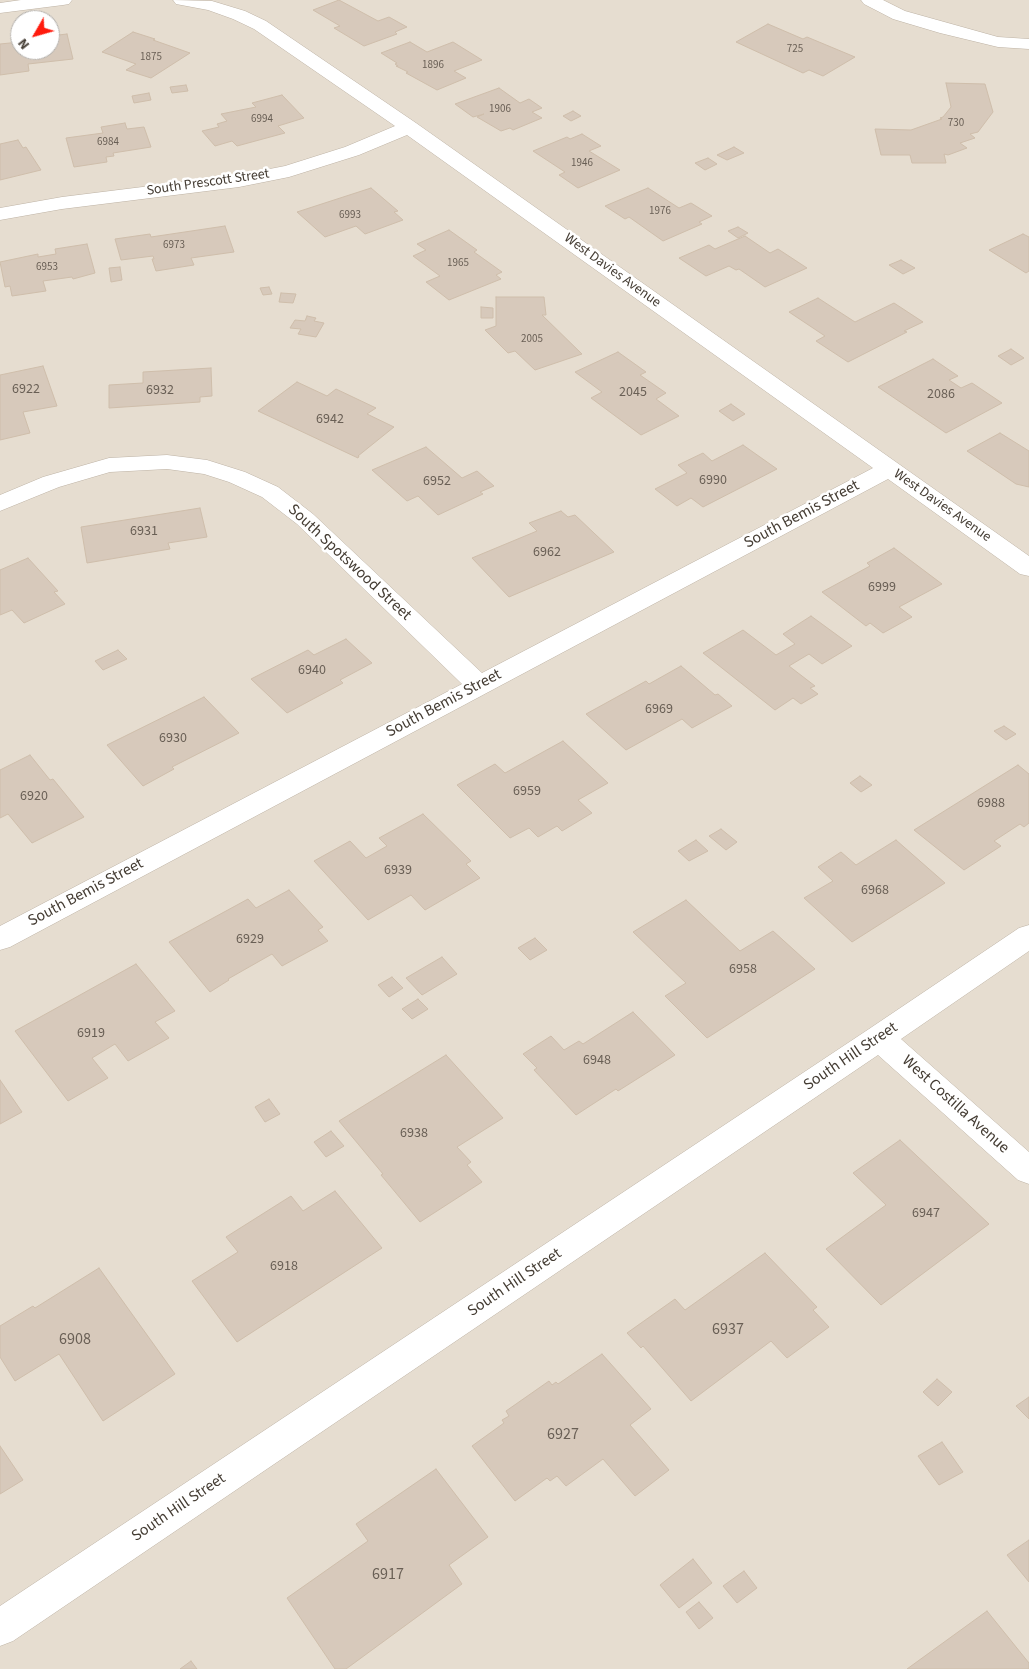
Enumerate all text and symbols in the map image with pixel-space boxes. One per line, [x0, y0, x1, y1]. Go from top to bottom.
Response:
north arrow [10, 10, 60, 60]
text: N [13, 34, 35, 53]
house number: 725 [787, 43, 803, 57]
house number: 1875 [140, 51, 162, 65]
house number: 1896 [422, 59, 444, 73]
house number: 1906 [489, 103, 511, 117]
house number: 6994 [251, 113, 273, 127]
house number: 730 [948, 117, 964, 131]
house number: 6984 [97, 136, 119, 150]
house number: 1946 [571, 157, 593, 171]
street label: South Prescott Street [146, 166, 270, 200]
house number: 1976 [649, 205, 671, 219]
house number: 6993 [339, 209, 361, 223]
street label: West Davies Avenue [560, 230, 664, 312]
house number: 6973 [163, 239, 185, 253]
house number: 1965 [447, 257, 469, 271]
house number: 6953 [36, 261, 58, 275]
house number: 2005 [521, 333, 543, 347]
house number: 6922 [12, 382, 40, 398]
house number: 6932 [146, 383, 174, 399]
house number: 2045 [619, 385, 647, 401]
house number: 2086 [927, 387, 955, 403]
house number: 6942 [316, 412, 344, 428]
street label: West Davies Avenue [890, 466, 994, 546]
house number: 6990 [699, 473, 727, 489]
house number: 6952 [423, 474, 451, 490]
street label: South Bemis Street [741, 477, 863, 553]
street label: South Spotswood Street [283, 501, 415, 625]
house number: 6931 [130, 524, 158, 540]
house number: 6962 [533, 545, 561, 561]
house number: 6999 [868, 580, 896, 596]
house number: 6940 [298, 663, 326, 679]
street label: South Bemis Street [383, 666, 505, 742]
house number: 6969 [645, 702, 673, 718]
house number: 6930 [159, 731, 187, 747]
house number: 6959 [513, 784, 541, 800]
house number: 6920 [20, 789, 48, 805]
house number: 6988 [977, 796, 1005, 812]
street label: South Bemis Street [25, 855, 147, 931]
house number: 6939 [384, 863, 412, 879]
house number: 6968 [861, 883, 889, 899]
house number: 6929 [236, 932, 264, 948]
house number: 6958 [729, 962, 757, 978]
street label: South Hill Street [800, 1019, 902, 1095]
house number: 6919 [77, 1026, 105, 1042]
street label: West Costilla Avenue [897, 1052, 1013, 1158]
house number: 6948 [583, 1053, 611, 1069]
house number: 6938 [400, 1126, 428, 1142]
house number: 6947 [912, 1206, 940, 1222]
street label: South Hill Street [464, 1245, 566, 1321]
house number: 6918 [270, 1259, 298, 1275]
house number: 6937 [712, 1320, 744, 1340]
house number: 6908 [59, 1330, 91, 1350]
house number: 6927 [547, 1425, 579, 1445]
street label: South Hill Street [128, 1470, 230, 1546]
house number: 6917 [372, 1565, 404, 1585]

